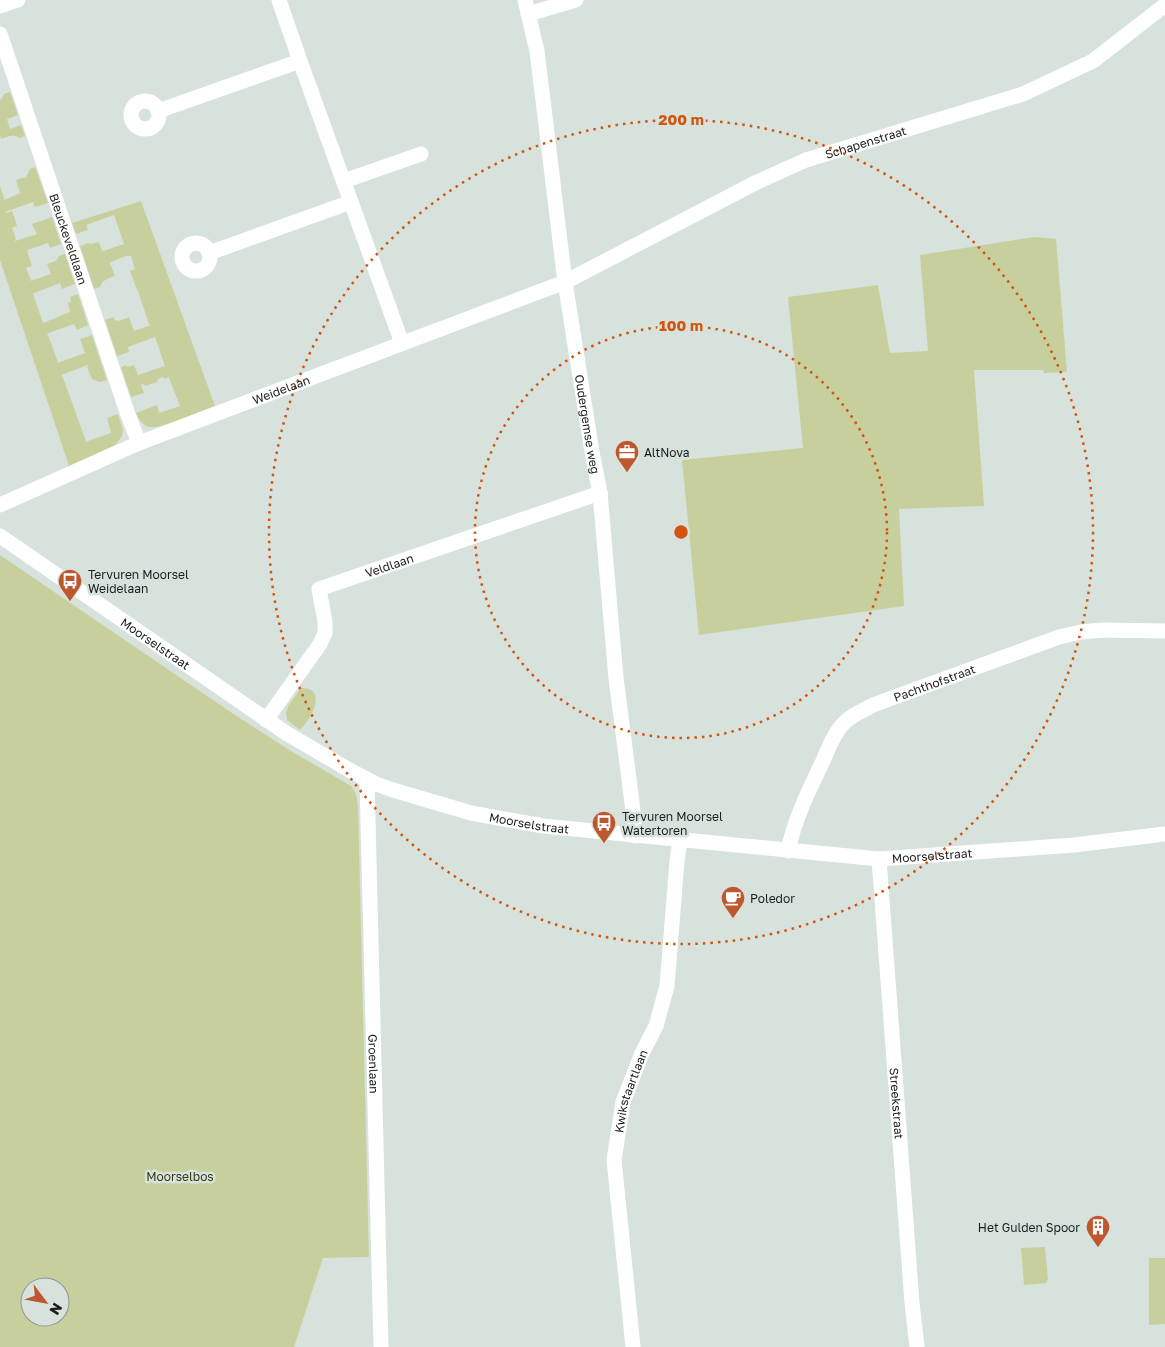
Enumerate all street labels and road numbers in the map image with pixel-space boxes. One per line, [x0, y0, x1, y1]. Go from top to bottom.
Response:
street label: Schapenstraat [823, 122, 908, 161]
street label: Bleuckeveldlaan [47, 191, 91, 286]
street label: Weidelaan [250, 372, 312, 407]
street label: Oudergemse weg [572, 373, 604, 475]
street label: Veldlaan [363, 550, 415, 580]
street label: Moorselstraat [118, 614, 193, 672]
street label: Pachthofstraat [891, 661, 977, 704]
street label: Moorselstraat [488, 809, 570, 836]
street label: Moorselstraat [891, 845, 973, 866]
street label: Groenlaan [366, 1034, 382, 1094]
street label: Kwikstaartlaan [611, 1047, 650, 1134]
street label: Streekstraat [887, 1067, 907, 1140]

